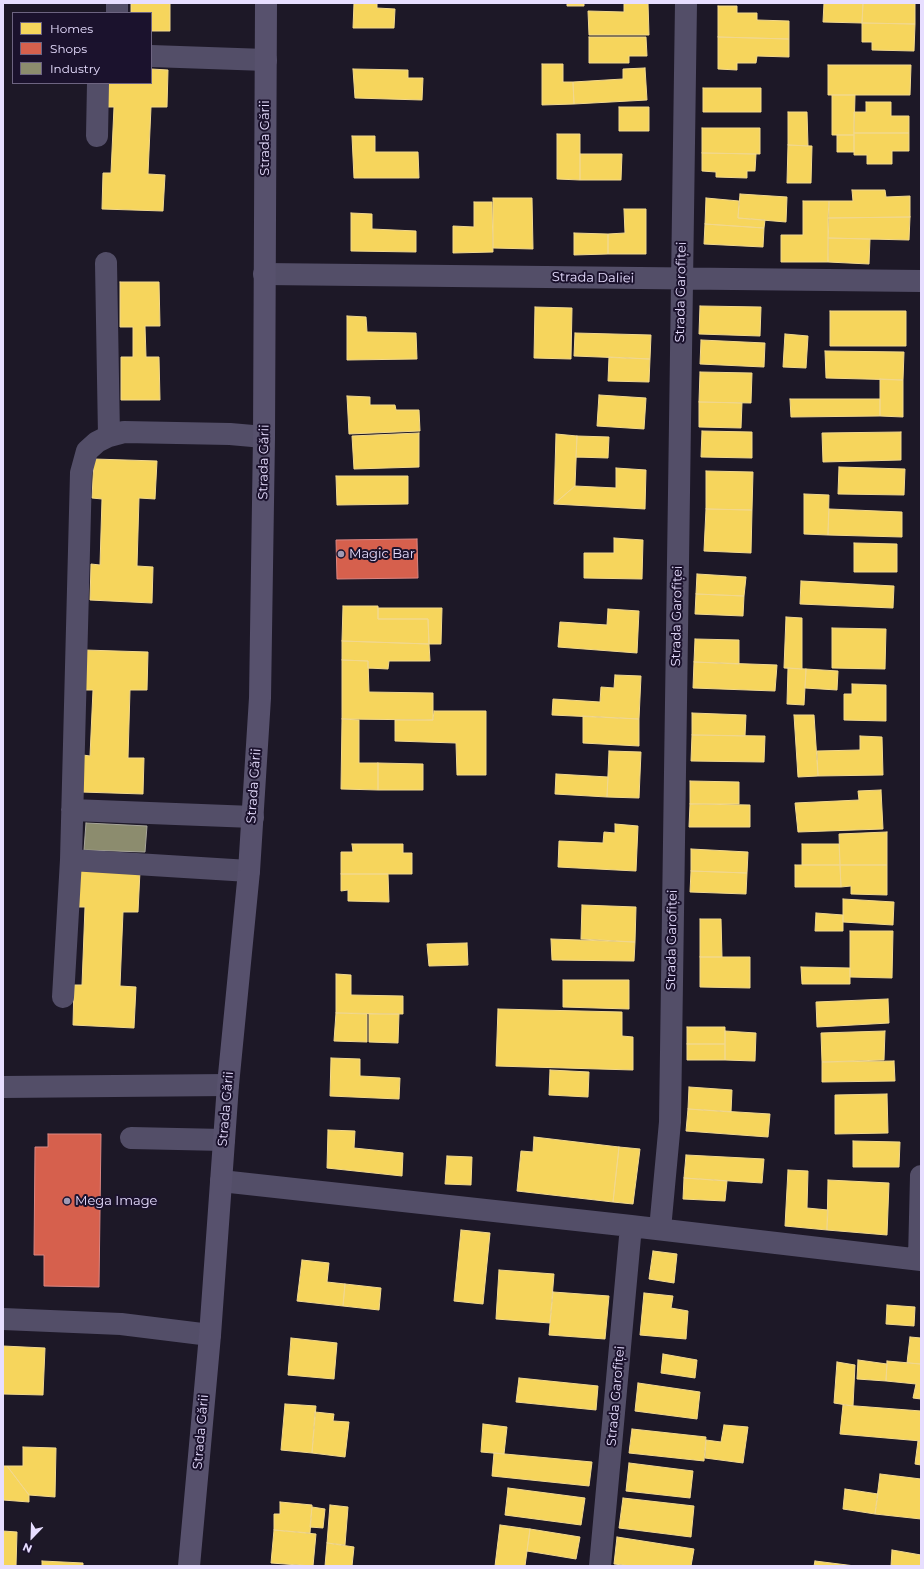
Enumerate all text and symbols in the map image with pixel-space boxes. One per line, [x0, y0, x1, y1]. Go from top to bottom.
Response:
legend [12, 12, 152, 84]
text: Homes [50, 21, 93, 36]
text: Shops [50, 41, 87, 56]
text: Industry [50, 61, 100, 76]
street label: Strada Gării [257, 100, 273, 176]
street label: Strada Garofiței [672, 242, 690, 342]
street label: Strada Daliei [552, 269, 634, 287]
street label: Strada Gării [256, 424, 272, 500]
place label: Magic Bar [349, 546, 415, 562]
marker: Magic Bar [336, 549, 346, 559]
street label: Strada Garofiței [668, 566, 686, 666]
street label: Strada Gării [244, 748, 264, 824]
street label: Strada Garofiței [663, 890, 681, 990]
street label: Strada Gării [215, 1071, 237, 1147]
place label: Mega Image [75, 1193, 157, 1209]
marker: Mega Image [62, 1196, 72, 1206]
street label: Strada Garofiței [604, 1345, 628, 1447]
street label: Strada Gării [190, 1394, 212, 1470]
north arrow [12, 1517, 52, 1557]
text: N [20, 1540, 34, 1556]

